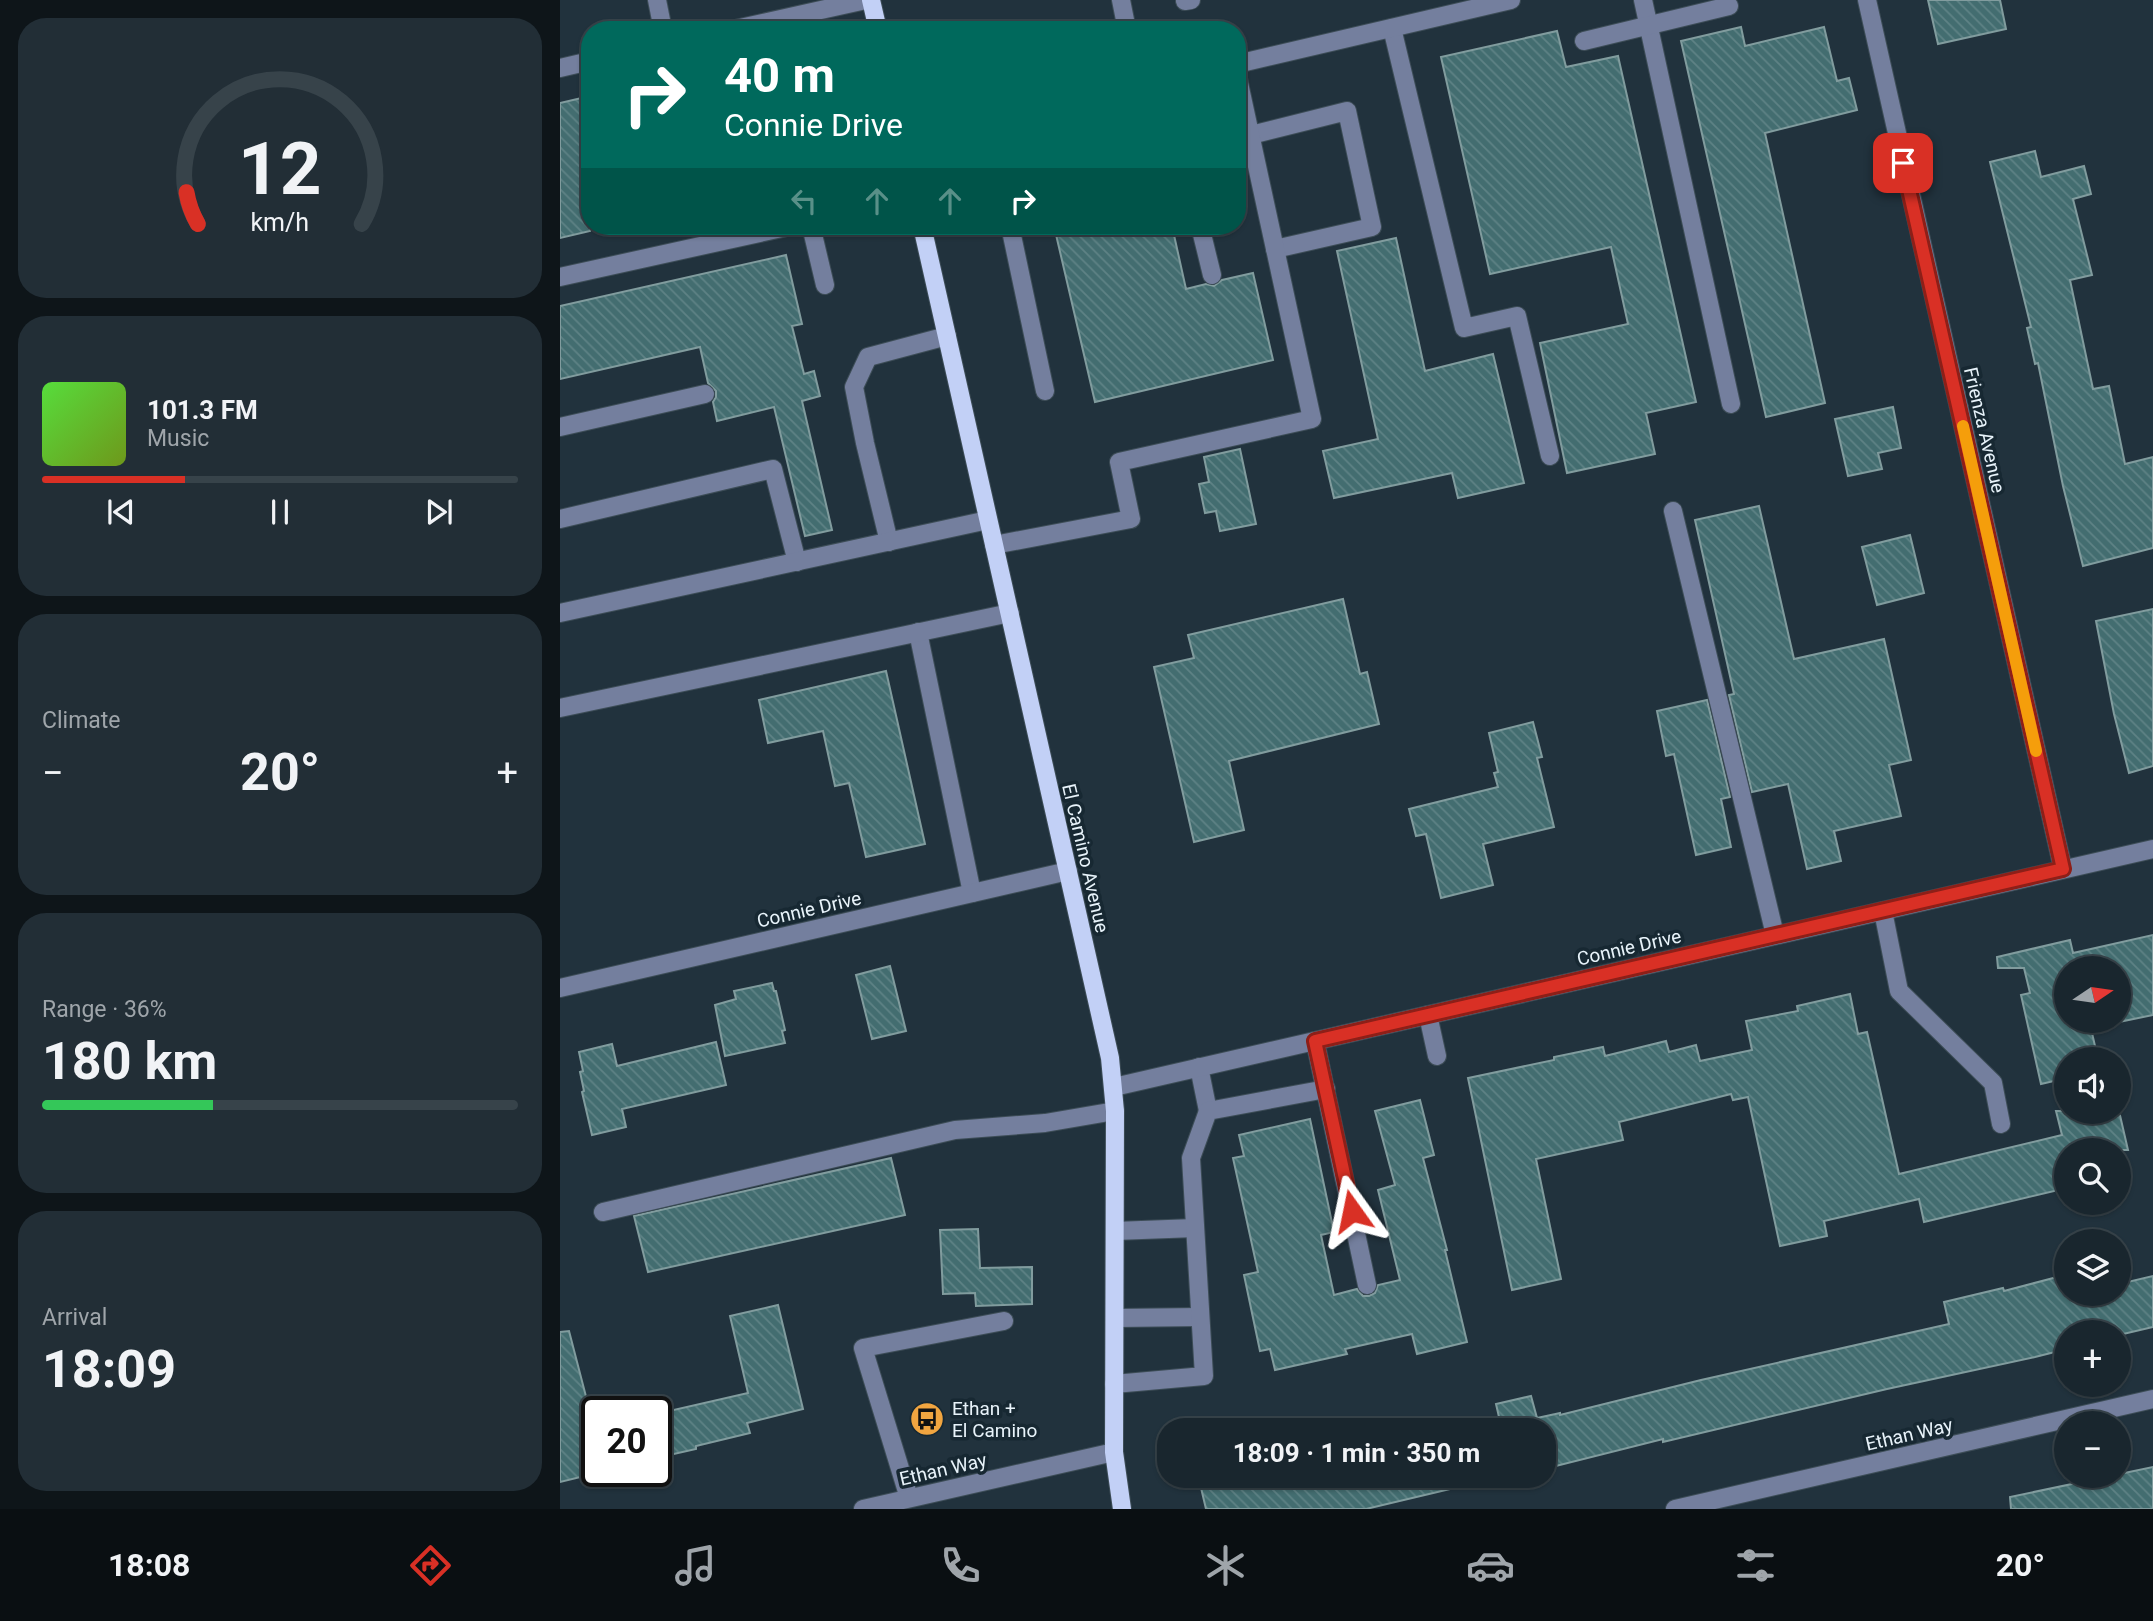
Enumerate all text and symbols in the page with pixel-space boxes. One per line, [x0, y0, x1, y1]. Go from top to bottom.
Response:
text: 40 m [724, 47, 835, 104]
icon: right [609, 49, 700, 140]
text: Connie Drive [724, 106, 903, 144]
text: 12 [238, 126, 322, 212]
pin [1873, 133, 1933, 193]
icon: arrive [1884, 144, 1922, 182]
icon: left [785, 182, 823, 220]
icon: ahead [858, 182, 896, 220]
icon: ahead [931, 182, 969, 220]
icon: right [1004, 182, 1042, 220]
text: km/h [251, 208, 309, 237]
street label: Frienza Avenue [1959, 365, 2010, 495]
text: 101.3 FM [147, 395, 258, 425]
text: Music [147, 425, 209, 452]
icon: previous [102, 493, 140, 531]
icon: pause [261, 493, 299, 531]
icon: next [420, 493, 458, 531]
text: Climate [42, 707, 121, 734]
text: 20° [240, 742, 320, 803]
text: − [42, 751, 64, 795]
text: + [496, 751, 518, 795]
street label: El Camino Avenue [1057, 781, 1114, 935]
street label: Connie Drive [755, 886, 863, 933]
street label: Connie Drive [1575, 924, 1683, 971]
north arrow [2054, 956, 2132, 1032]
map controls [2054, 956, 2131, 1488]
text: Range · 36% [42, 996, 167, 1023]
text: 180 km [42, 1031, 217, 1092]
button: sound [2054, 1047, 2131, 1124]
button: search [2054, 1138, 2131, 1215]
position arrow [1315, 1174, 1389, 1248]
button: layers [2054, 1229, 2131, 1306]
text: Arrival [42, 1304, 107, 1331]
button: + [2054, 1320, 2131, 1397]
text: 18:09 [42, 1339, 176, 1400]
speed limit sign: 20 [581, 1396, 672, 1487]
place label: Ethan + El Camino [952, 1397, 1037, 1442]
bus stop icon: Ethan + El Camino [908, 1400, 946, 1438]
button: − [2054, 1411, 2131, 1488]
street label: Ethan Way [1863, 1413, 1955, 1456]
text: 18:09 · 1 min · 350 m [1233, 1438, 1480, 1468]
street label: Ethan Way [897, 1448, 989, 1491]
icon: directions [406, 1541, 455, 1590]
icon: music [671, 1541, 720, 1590]
icon: phone [936, 1541, 985, 1590]
icon: climate [1201, 1541, 1250, 1590]
icon: car [1466, 1541, 1515, 1590]
icon: filters [1731, 1541, 1780, 1590]
text: 18:08 [108, 1546, 190, 1584]
text: 20° [1996, 1546, 2045, 1584]

